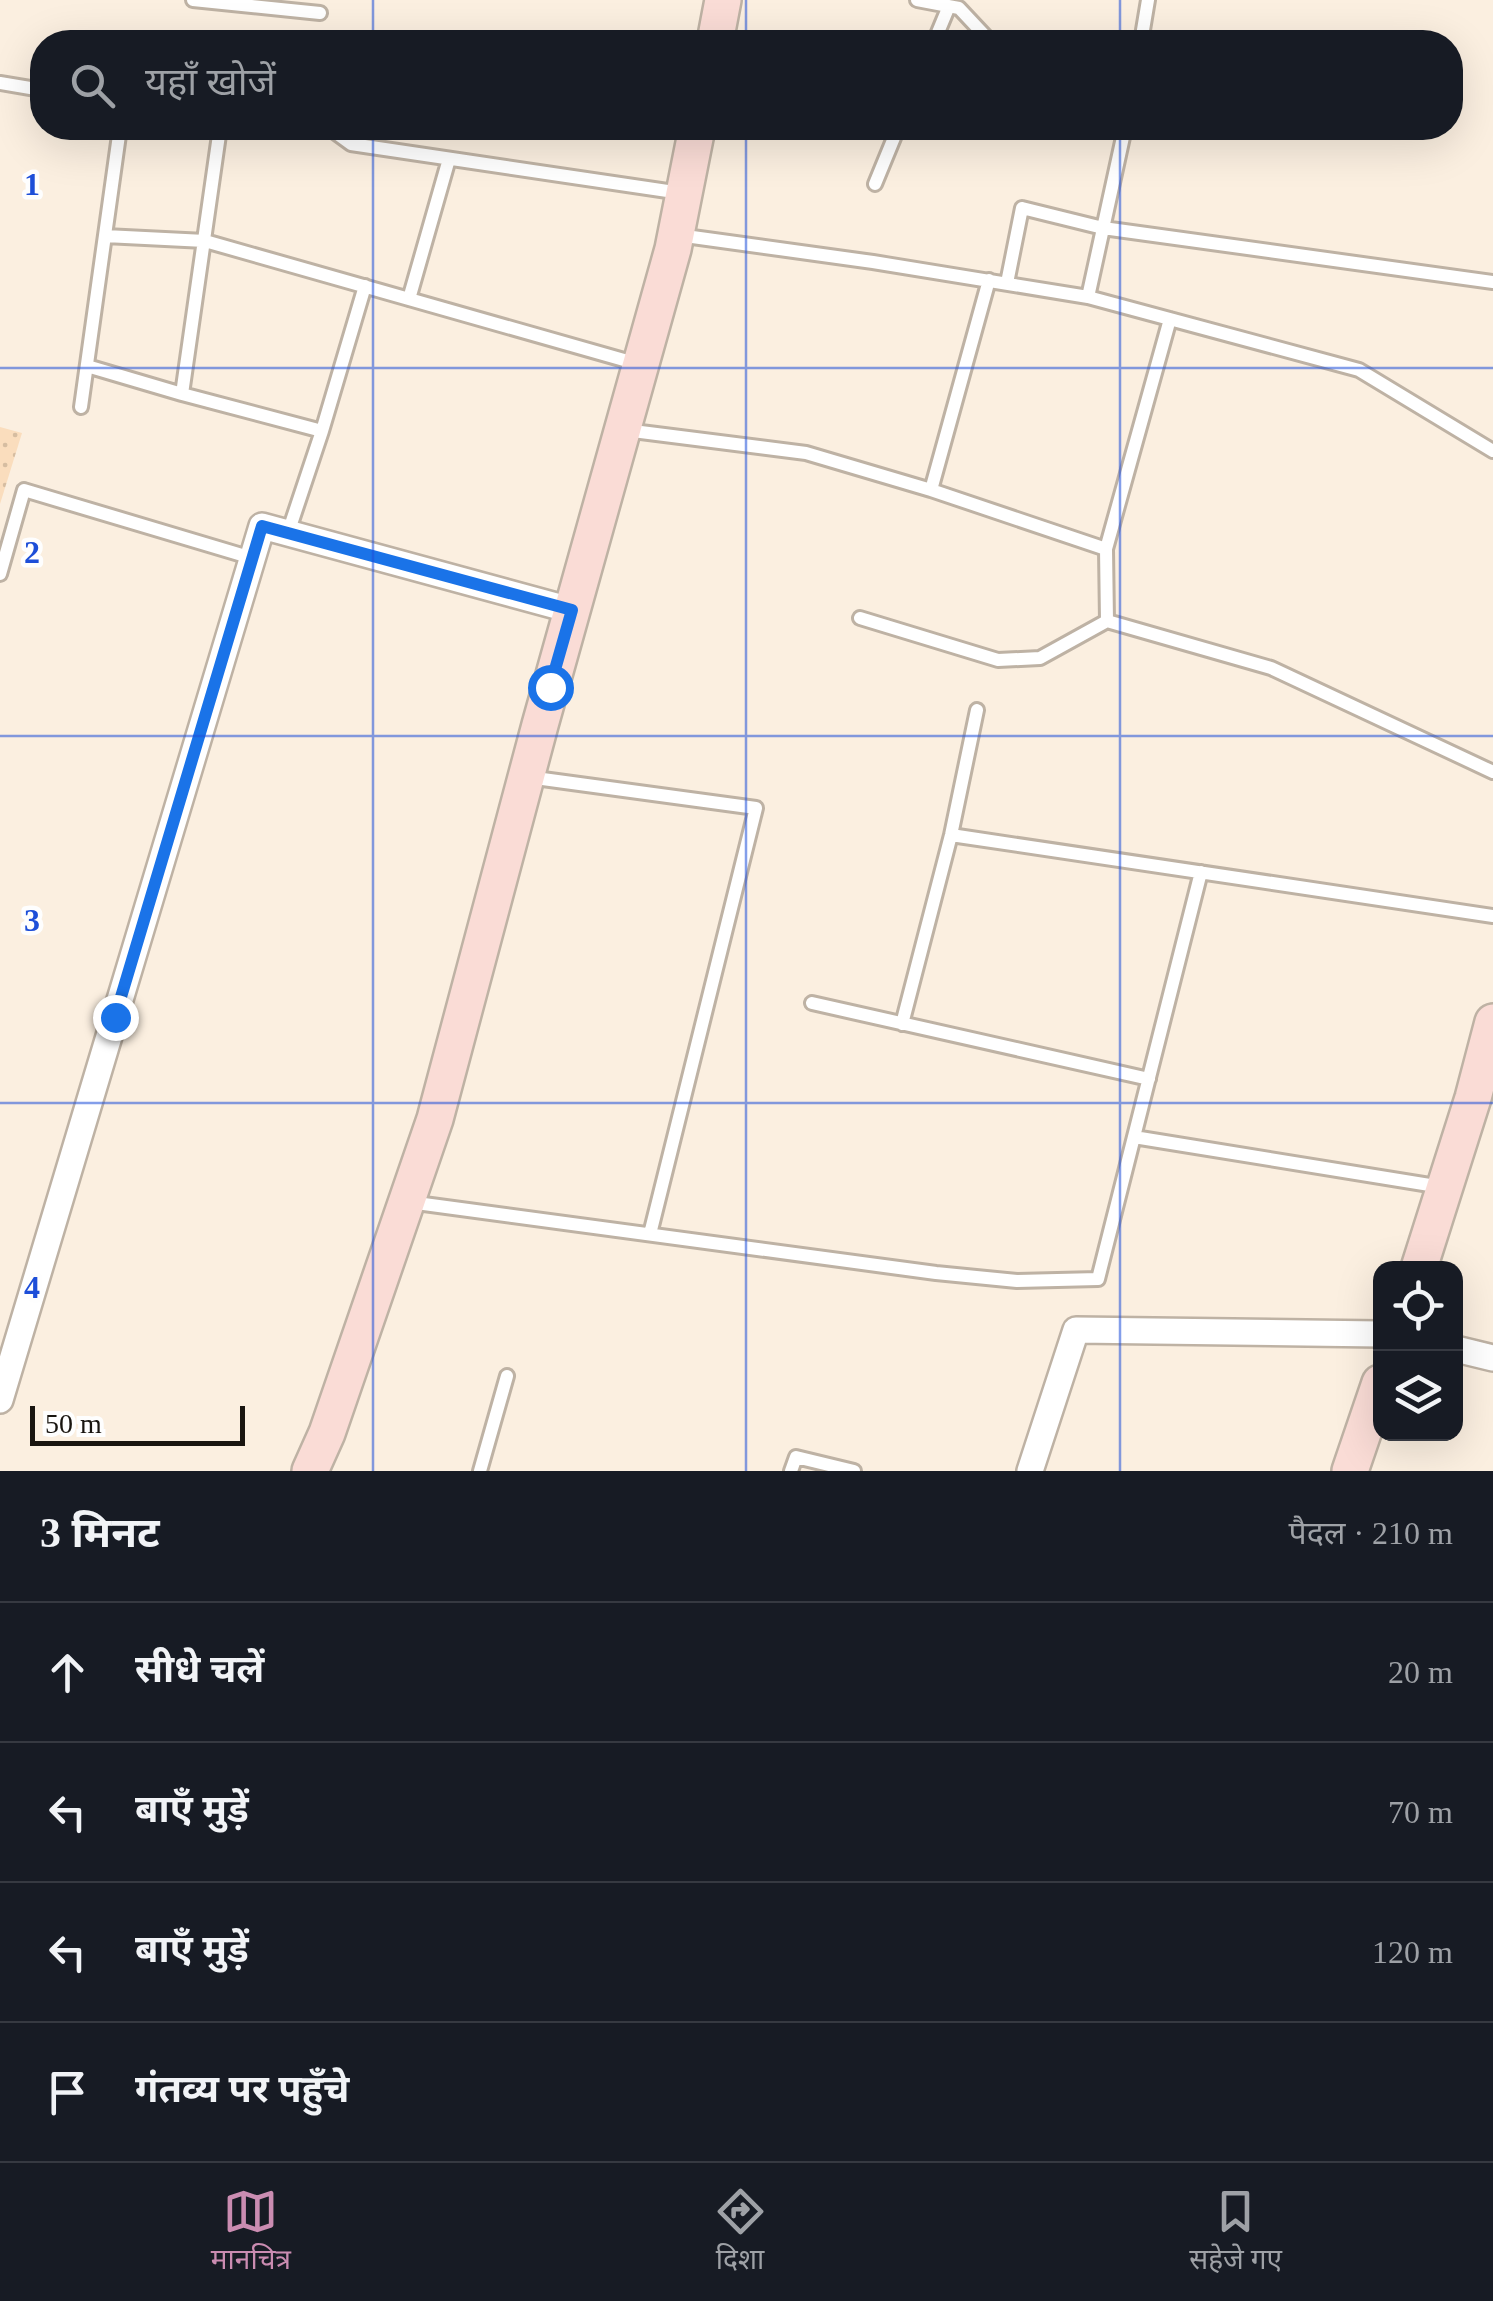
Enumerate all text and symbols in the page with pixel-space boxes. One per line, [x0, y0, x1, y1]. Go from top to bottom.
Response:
search box [30, 30, 1463, 140]
icon: search [65, 58, 120, 113]
text: यहाँ खोजें [145, 61, 276, 103]
text: 1 [24, 166, 40, 202]
text: 2 [24, 534, 40, 570]
route start [528, 665, 574, 711]
text: 3 [24, 902, 40, 938]
route end [93, 995, 139, 1041]
map controls [1373, 1261, 1463, 1441]
button: locate [1373, 1261, 1463, 1351]
text: 4 [24, 1269, 40, 1305]
button: layers [1373, 1351, 1463, 1441]
scale bar [30, 1401, 245, 1446]
text: 50 m [45, 1408, 102, 1439]
text: 3 मिनट [40, 1510, 160, 1556]
text: पैदल · 210 m [1289, 1515, 1453, 1551]
icon: ahead [40, 1645, 95, 1700]
text: सीधे चलें [135, 1648, 264, 1690]
text: 20 m [1388, 1654, 1453, 1690]
icon: left [40, 1785, 95, 1840]
text: बाएँ मुड़ें [135, 1788, 249, 1830]
text: 70 m [1388, 1794, 1453, 1830]
icon: left [40, 1925, 95, 1980]
text: बाएँ मुड़ें [135, 1928, 249, 1970]
text: 120 m [1372, 1934, 1453, 1970]
icon: arrive [40, 2065, 95, 2120]
text: गंतव्य पर पहुँचे [135, 2068, 349, 2110]
tab: मानचित्र [211, 2184, 291, 2280]
tab: दिशा [713, 2184, 768, 2280]
tab: सहेजे गए [1189, 2184, 1282, 2280]

